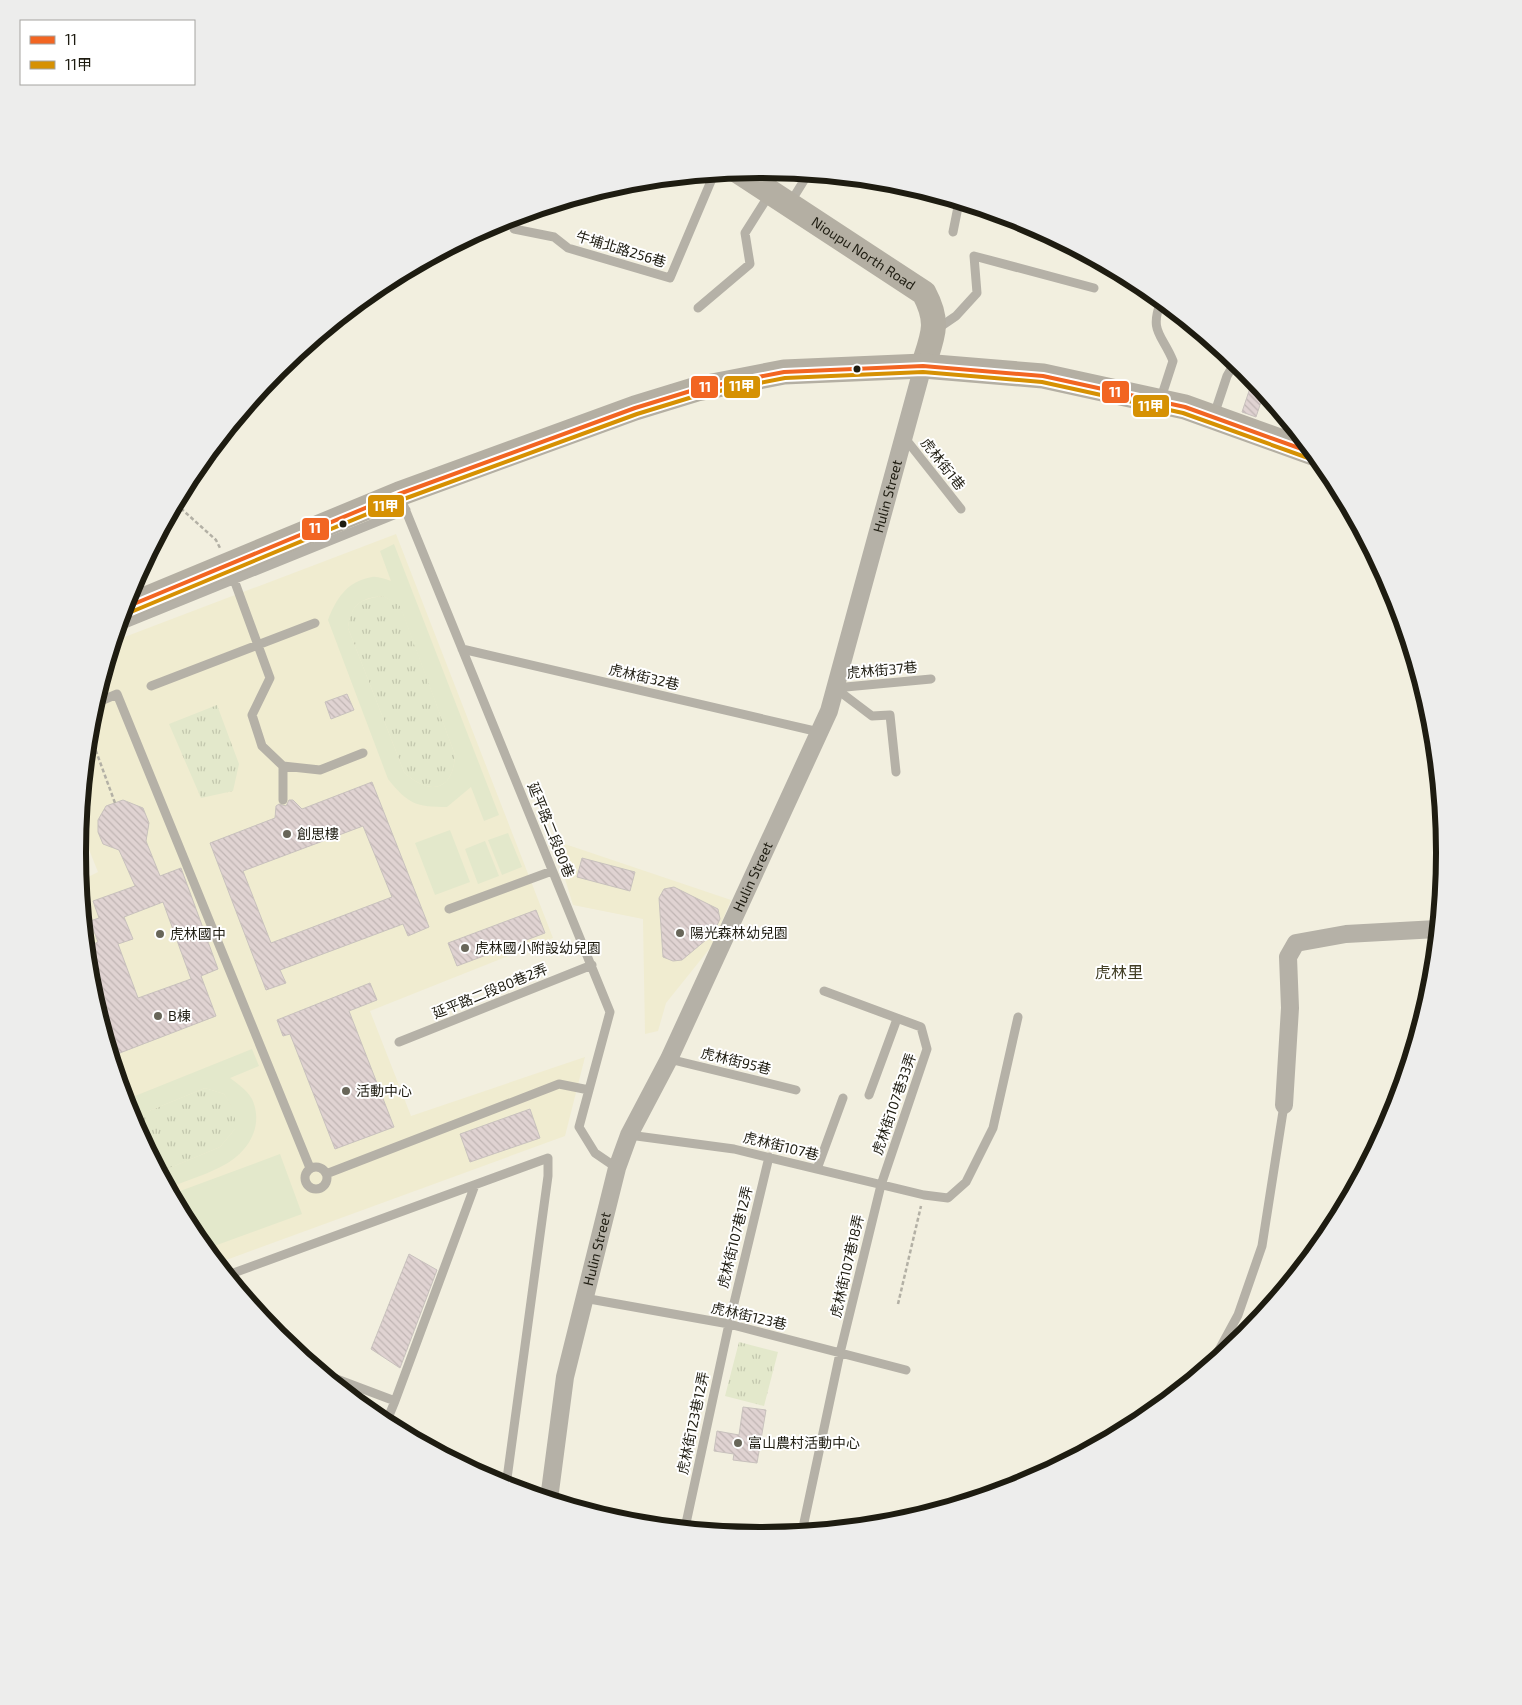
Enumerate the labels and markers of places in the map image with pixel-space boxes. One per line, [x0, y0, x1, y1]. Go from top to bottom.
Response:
unlabelled marker [852, 364, 862, 374]
unlabelled marker [338, 519, 348, 529]
place label: 創思樓 [297, 825, 339, 842]
marker: 創思樓 [281, 828, 293, 840]
place label: 陽光森林幼兒園 [690, 924, 788, 941]
place label: 虎林國中 [170, 925, 226, 942]
marker: 陽光森林幼兒園 [674, 927, 686, 939]
marker: 虎林國中 [154, 928, 166, 940]
place label: 虎林國小附設幼兒園 [475, 939, 601, 956]
marker: 虎林國小附設幼兒園 [459, 942, 471, 954]
place label: B棟 [168, 1007, 191, 1024]
marker: B棟 [152, 1010, 164, 1022]
place label: 活動中心 [356, 1082, 412, 1099]
marker: 活動中心 [340, 1085, 352, 1097]
place label: 富山農村活動中心 [748, 1434, 860, 1451]
marker: 富山農村活動中心 [732, 1437, 744, 1449]

